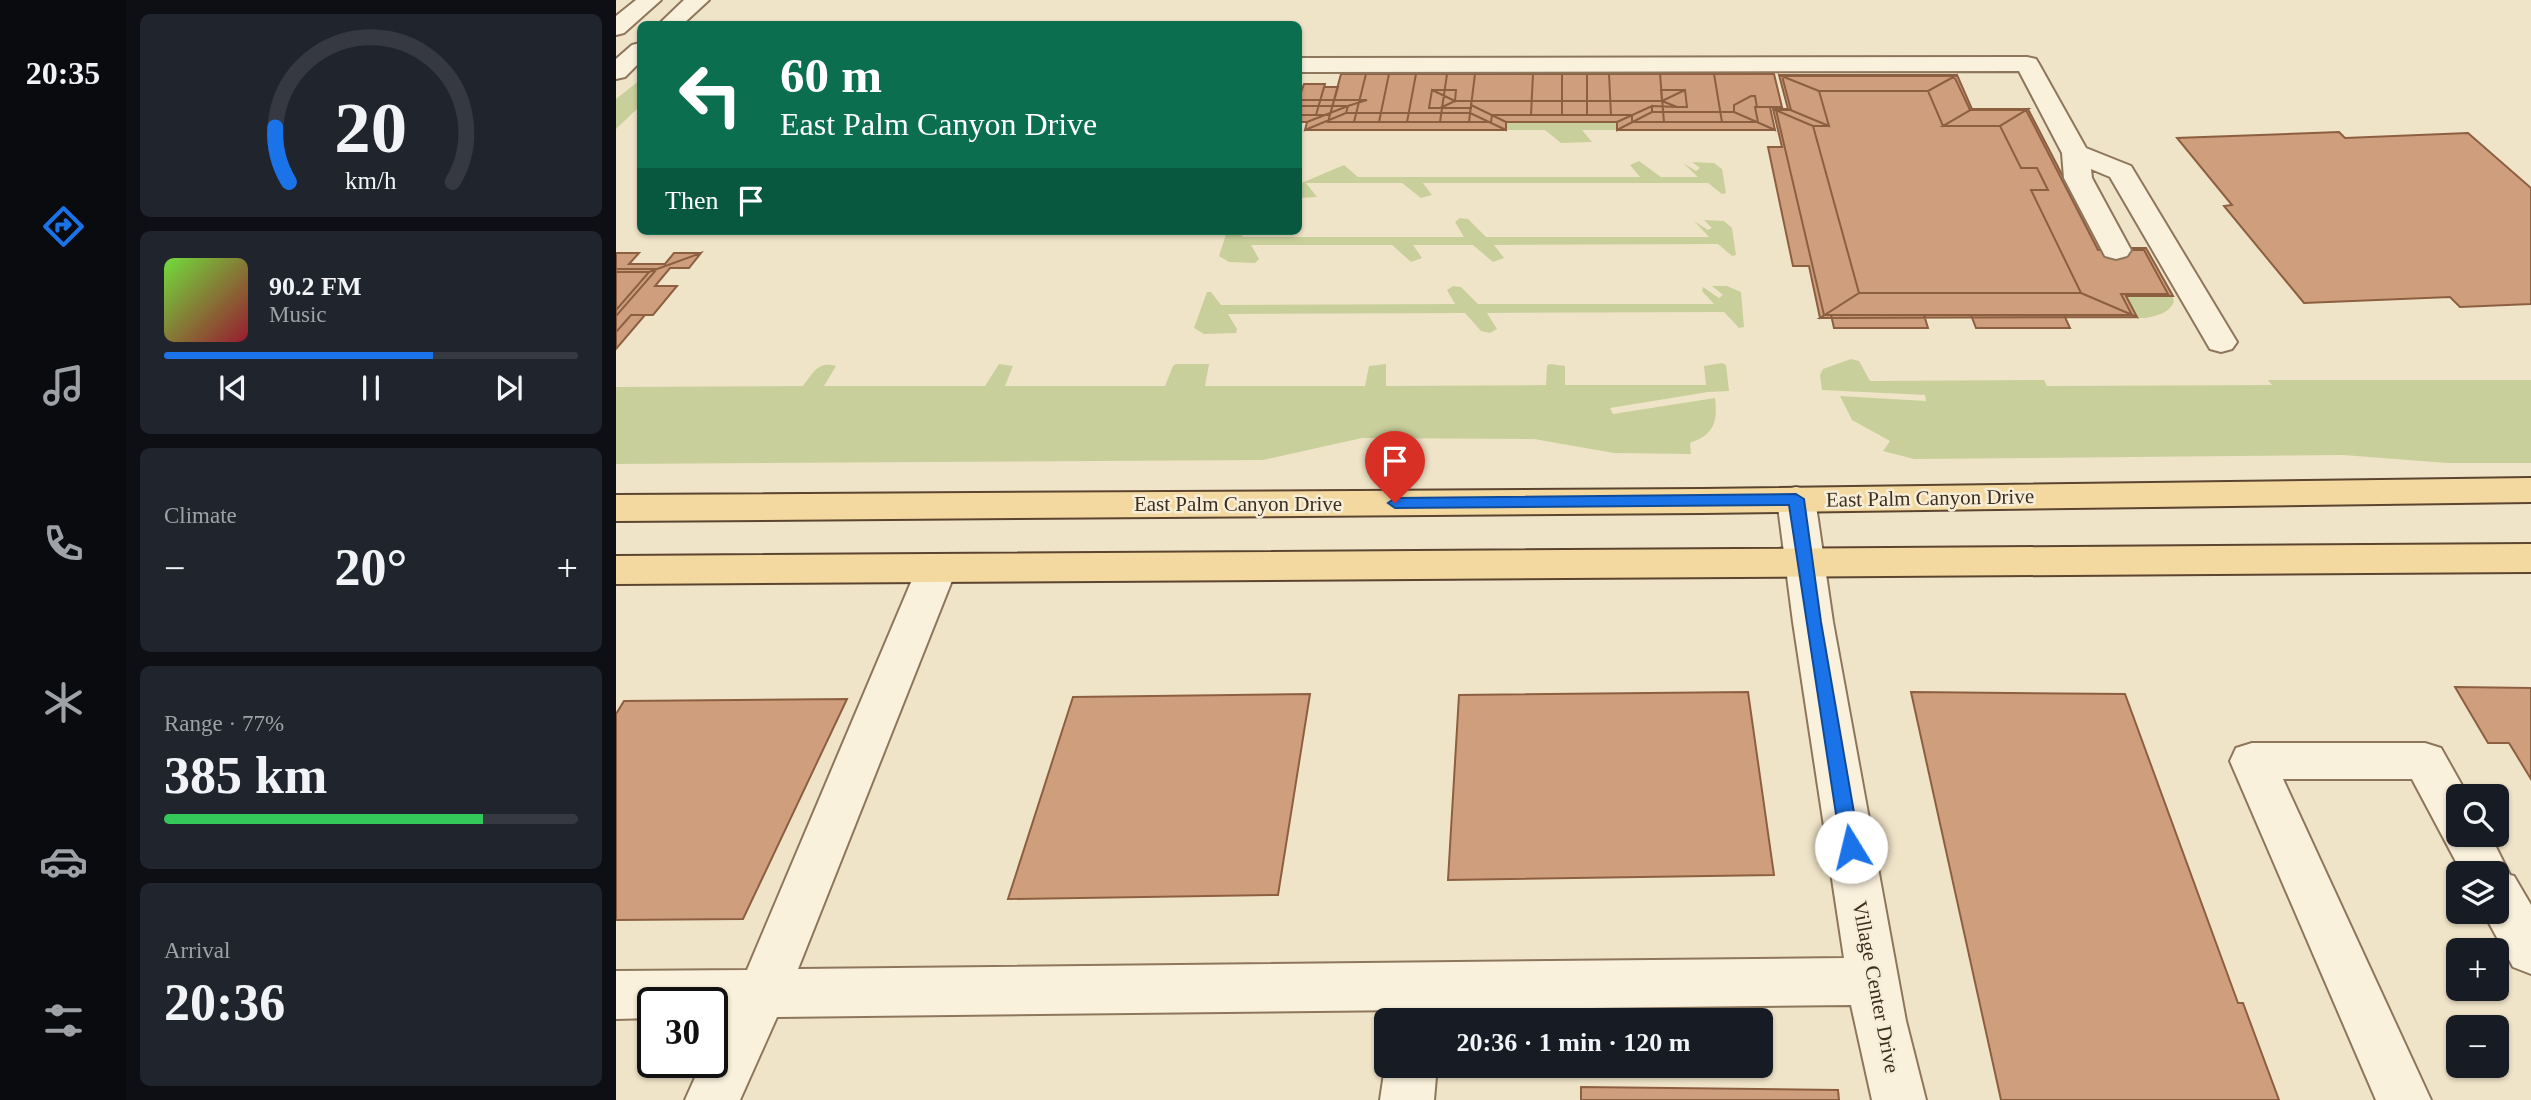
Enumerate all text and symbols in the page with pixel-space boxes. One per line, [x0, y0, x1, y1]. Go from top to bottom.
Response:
text: 60 m [780, 48, 882, 103]
icon: left [665, 49, 756, 140]
text: 20:35 [26, 55, 100, 91]
text: 20 [335, 87, 407, 168]
text: East Palm Canyon Drive [780, 106, 1097, 142]
text: km/h [345, 166, 397, 193]
icon: arrive [732, 182, 770, 220]
text: Then [665, 186, 718, 215]
icon: directions [39, 202, 88, 251]
text: 90.2 FM [269, 272, 361, 301]
text: Music [269, 302, 327, 327]
icon: music [39, 361, 88, 410]
icon: previous [214, 369, 252, 407]
icon: pause [352, 369, 390, 407]
icon: next [490, 369, 528, 407]
pin [1365, 431, 1425, 503]
icon: arrive [1376, 442, 1414, 480]
street label: East Palm Canyon Drive [1826, 484, 2034, 512]
street label: East Palm Canyon Drive [1134, 492, 1342, 516]
text: Climate [164, 503, 237, 528]
icon: phone [39, 519, 88, 568]
text: 20° [335, 539, 407, 596]
text: − [164, 547, 185, 589]
text: + [557, 547, 578, 589]
icon: climate [39, 678, 88, 727]
text: Range · 77% [164, 711, 284, 736]
text: 385 km [164, 747, 327, 804]
map controls [2446, 784, 2509, 1078]
button: search [2446, 784, 2509, 847]
position arrow [1814, 810, 1888, 884]
icon: car [39, 837, 88, 886]
button: layers [2446, 861, 2509, 924]
street label: Village Center Drive [1848, 899, 1904, 1075]
text: Arrival [164, 938, 230, 963]
button: + [2446, 938, 2509, 1001]
text: 20:36 [164, 974, 285, 1031]
speed limit sign: 30 [637, 987, 728, 1078]
icon: filters [39, 996, 88, 1045]
button: − [2446, 1015, 2509, 1078]
text: 20:36 · 1 min · 120 m [1457, 1028, 1691, 1057]

